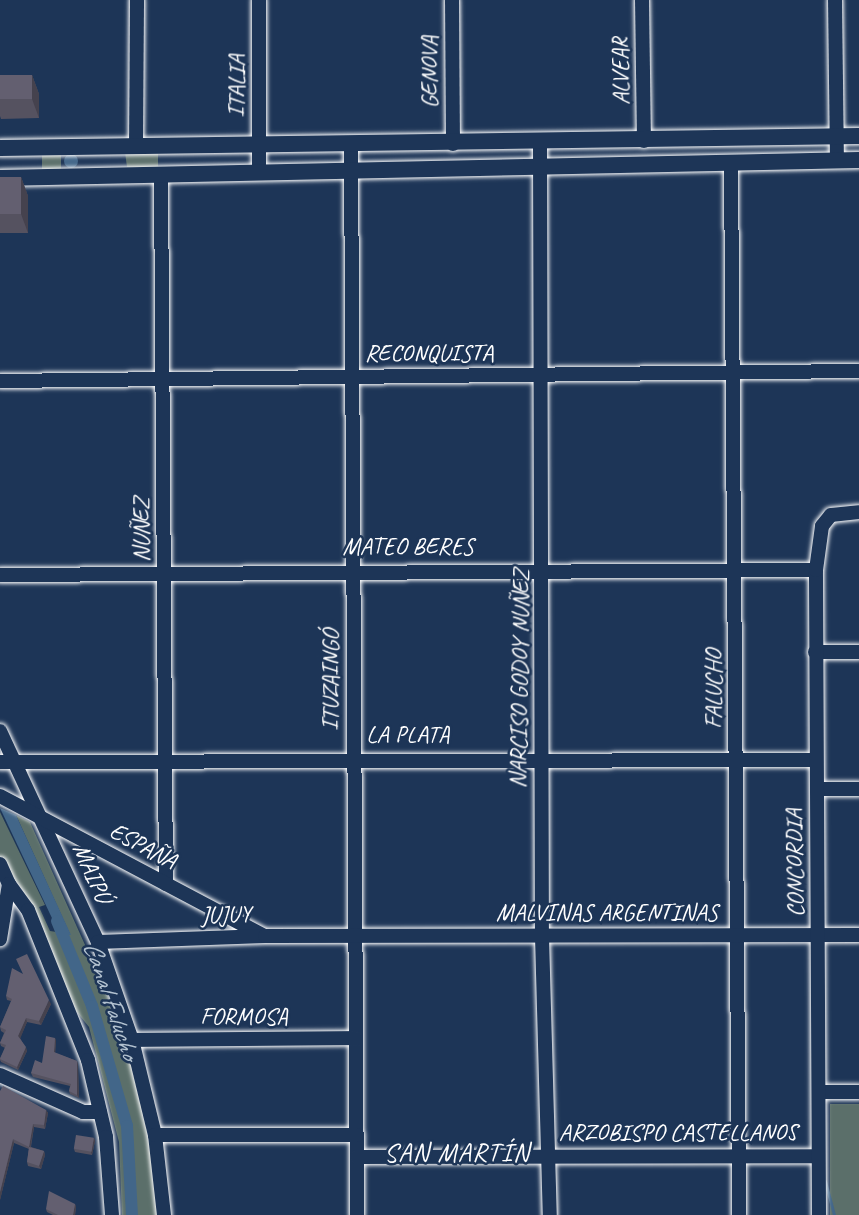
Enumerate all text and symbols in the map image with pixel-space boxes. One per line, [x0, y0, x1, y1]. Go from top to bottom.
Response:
street label: GENOVA [416, 36, 444, 108]
street label: ALVEAR [606, 37, 636, 105]
street label: ITALIA [223, 54, 251, 118]
street label: RECONQUISTA [365, 340, 493, 368]
street label: NUÑEZ [128, 498, 156, 562]
street label: MATEO BERES [343, 533, 473, 561]
street label: NARCISO GODOY NUÑEZ [504, 569, 536, 789]
street label: ITUZAINGÓ [317, 629, 345, 731]
street label: FALUCHO [700, 649, 728, 729]
street label: LA PLATA [366, 721, 450, 749]
street label: CONCORDIA [780, 809, 810, 917]
street label: ESPAÑA [105, 817, 181, 875]
street label: MAIPÚ [66, 839, 118, 907]
street label: MALVINAS ARGENTINAS [495, 899, 719, 927]
street label: JUJUY [200, 900, 252, 930]
water label: Canal Falucho [76, 937, 146, 1063]
street label: FORMOSA [200, 1003, 288, 1031]
street label: ARZOBISPO CASTELLANOS [559, 1119, 797, 1147]
district label: SAN MARTÍN [385, 1137, 529, 1169]

